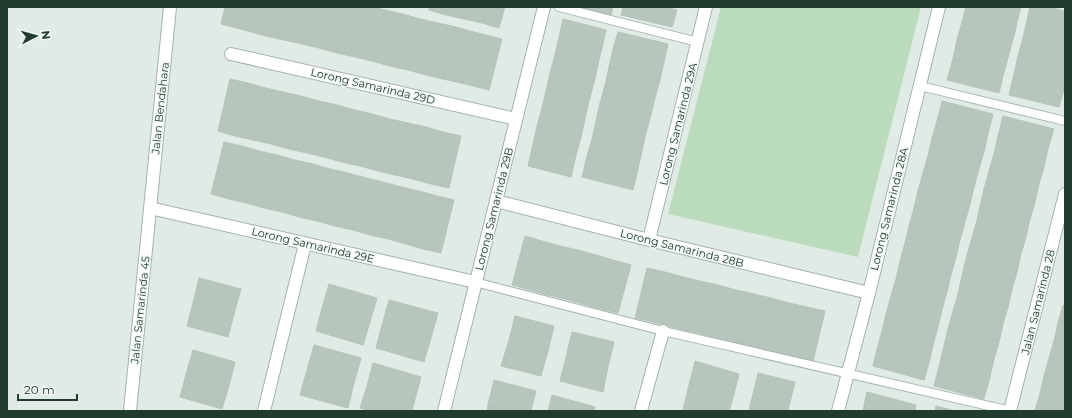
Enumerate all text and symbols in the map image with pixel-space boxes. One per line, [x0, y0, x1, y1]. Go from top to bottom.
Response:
north arrow [16, 16, 56, 56]
text: N [39, 30, 53, 40]
street label: Jalan Bendahara [148, 61, 172, 156]
street label: Lorong Samarinda 29A [656, 61, 700, 187]
street label: Lorong Samarinda 29D [309, 65, 437, 107]
street label: Lorong Samarinda 29B [472, 146, 516, 272]
street label: Lorong Samarinda 28A [867, 146, 911, 272]
street label: Lorong Samarinda 29E [250, 224, 376, 266]
street label: Lorong Samarinda 28B [619, 226, 745, 270]
street label: Jalan Samarinda 28 [1018, 248, 1058, 357]
street label: Jalan Samarinda 45 [127, 255, 153, 366]
scale bar [18, 376, 77, 402]
text: 20 m [24, 382, 55, 397]

